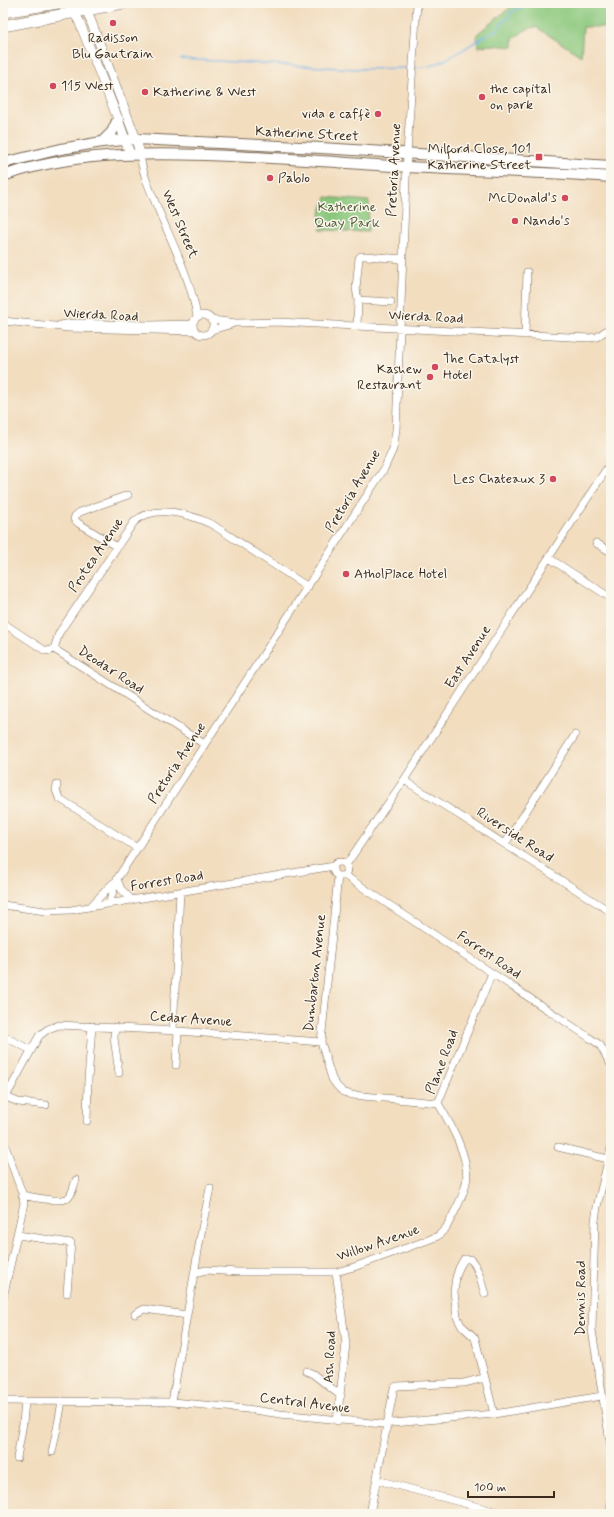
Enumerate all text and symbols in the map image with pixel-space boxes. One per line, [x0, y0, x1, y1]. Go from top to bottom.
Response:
marker: Radisson Blu Gautrain [108, 18, 118, 28]
place label: Radisson Blu Gautrain [72, 29, 154, 63]
place label: 115 West [61, 77, 114, 95]
place label: the capital on park [490, 80, 551, 114]
marker: 115 West [48, 81, 58, 91]
place label: Katherine & West [153, 83, 257, 101]
marker: Katherine & West [140, 87, 150, 97]
marker: the capital on park [477, 92, 487, 102]
place label: vida e caffè [302, 105, 370, 123]
marker: vida e caffè [373, 109, 383, 119]
street label: Katherine Street [255, 122, 360, 146]
street label: Pretoria Avenue [383, 123, 405, 217]
place label: Milford Close, 101 Katherine Street [427, 140, 531, 174]
marker: Milford Close, 101 Katherine Street [534, 152, 544, 162]
place label: Pablo [278, 169, 310, 187]
marker: Pablo [265, 173, 275, 183]
street label: West Street [158, 187, 203, 262]
place label: McDonald's [488, 189, 557, 207]
marker: McDonald's [560, 193, 570, 203]
park label: Katherine Quay Park [314, 198, 380, 232]
place label: Nando's [523, 212, 570, 230]
marker: Nando's [510, 216, 520, 226]
street label: Wierda Road [63, 304, 139, 326]
street label: Wierda Road [388, 306, 464, 328]
place label: The Catalyst Hotel [443, 350, 520, 384]
place label: Kashew Restaurant [357, 360, 422, 394]
marker: The Catalyst Hotel [430, 362, 440, 372]
marker: Kashew Restaurant [425, 372, 435, 382]
street label: Pretoria Avenue [321, 446, 385, 536]
place label: Les Chateaux 3 [453, 470, 545, 488]
marker: Les Chateaux 3 [548, 474, 558, 484]
street label: Protea Avenue [64, 514, 128, 596]
place label: AtholPlace Hotel [354, 565, 447, 583]
marker: AtholPlace Hotel [341, 569, 351, 579]
street label: East Avenue [441, 622, 495, 692]
street label: Deodar Road [75, 642, 147, 698]
street label: Pretoria Avenue [144, 719, 210, 807]
street label: Riverside Road [473, 803, 557, 867]
street label: Forrest Road [129, 866, 205, 896]
street label: Dumbarton Avenue [300, 913, 330, 1033]
street label: Forrest Road [453, 927, 525, 983]
street label: Cedar Avenue [149, 1007, 233, 1031]
street label: Plane Road [421, 1027, 463, 1097]
street label: Willow Avenue [334, 1220, 422, 1266]
street label: Dennis Road [572, 1260, 590, 1336]
street label: Ash Road [320, 1330, 340, 1384]
street label: Central Avenue [259, 1389, 352, 1418]
scale bar [468, 1473, 554, 1499]
text: 100 m [474, 1480, 506, 1496]

